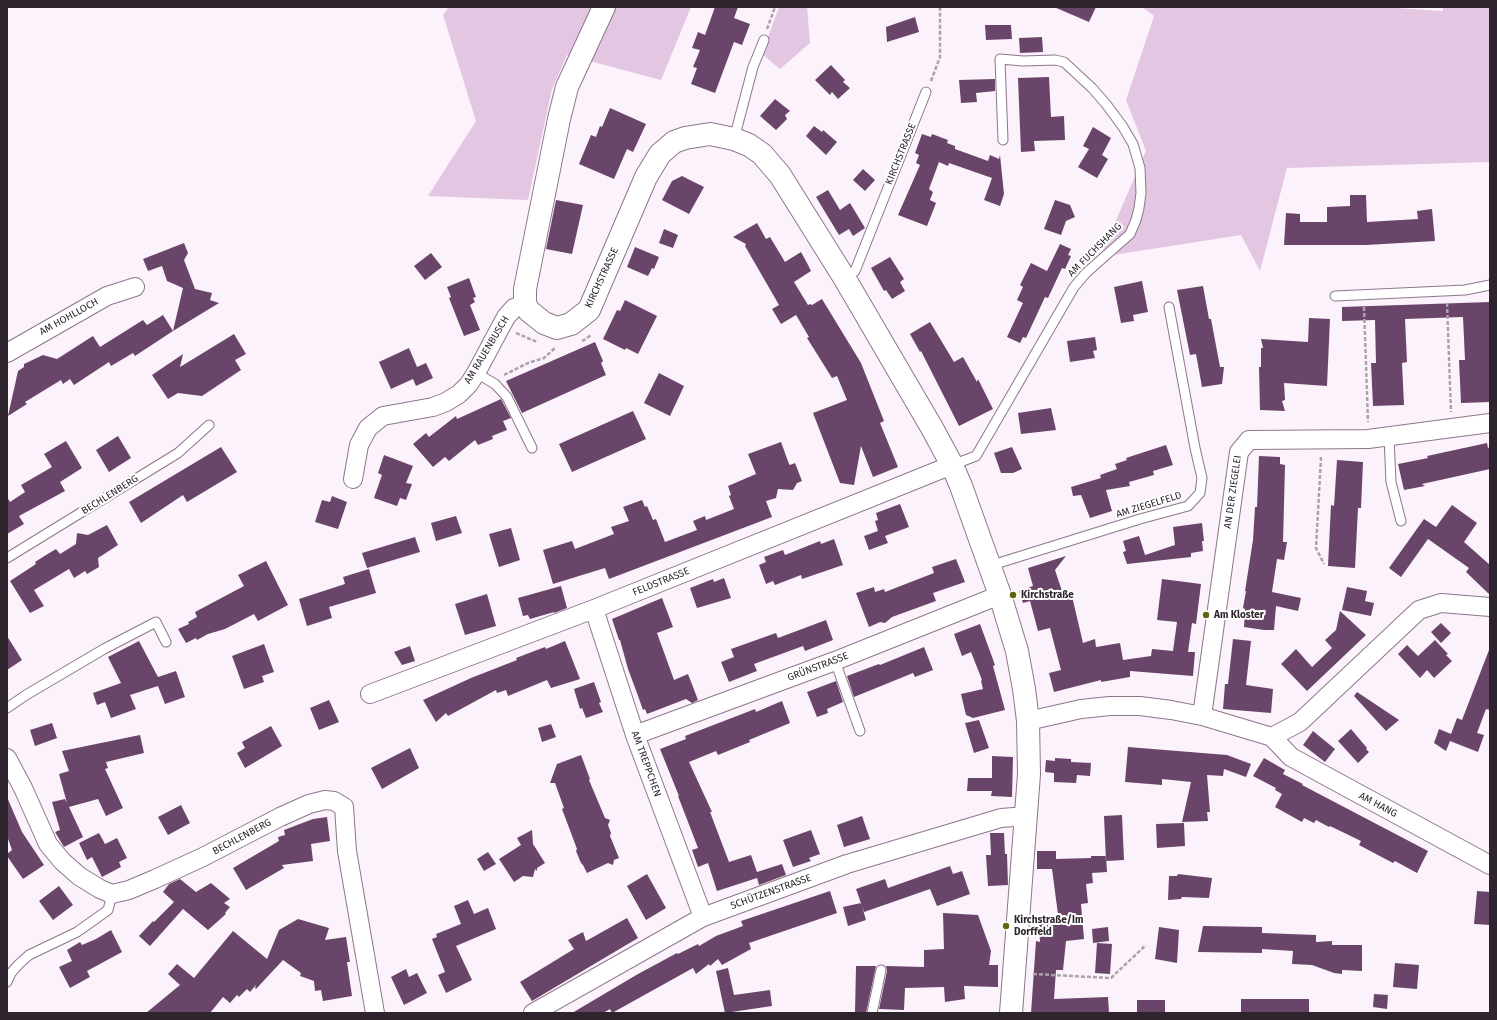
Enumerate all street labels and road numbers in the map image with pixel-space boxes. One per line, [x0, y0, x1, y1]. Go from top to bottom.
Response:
street label: KIRCHSTRASSE [883, 121, 919, 187]
street label: AM FUCHSHANG [1066, 221, 1124, 279]
street label: KIRCHSTRASSE [583, 246, 621, 310]
street label: AM HOHLLOCH [37, 296, 101, 338]
street label: AM RAUENBUSCH [462, 314, 512, 386]
street label: AN DER ZIEGELEI [1222, 455, 1244, 529]
street label: BECHLENBERG [79, 473, 141, 517]
street label: AM ZIEGELFELD [1115, 489, 1183, 521]
street label: FELDSTRASSE [631, 565, 691, 599]
street label: GRÜNSTRASSE [786, 650, 850, 684]
street label: AM TREPPCHEN [629, 730, 663, 798]
street label: AM HANG [1357, 790, 1399, 820]
street label: BECHLENBERG [211, 817, 273, 857]
street label: SCHÜTZENSTRASSE [729, 872, 813, 912]

